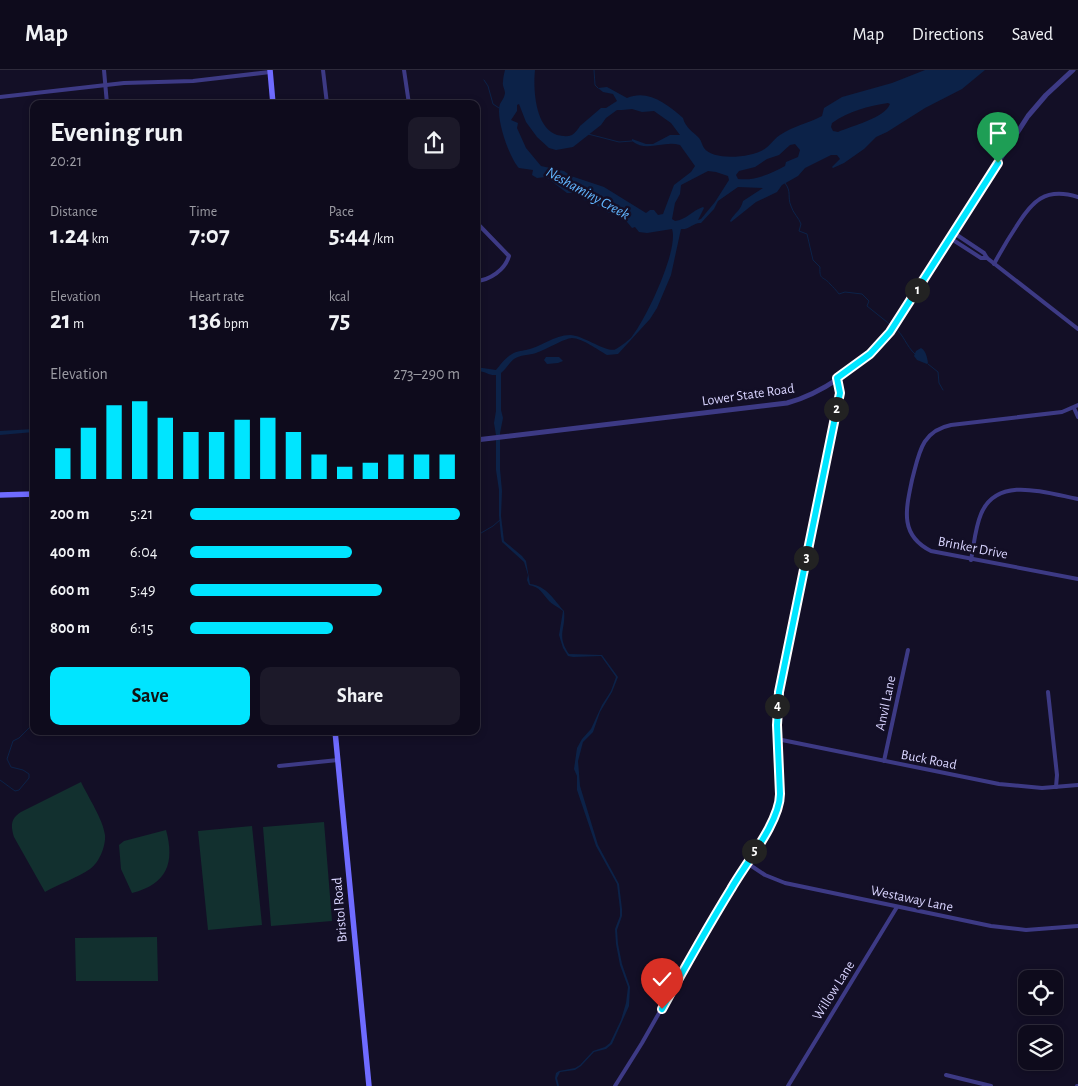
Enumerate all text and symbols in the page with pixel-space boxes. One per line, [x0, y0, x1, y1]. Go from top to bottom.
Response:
text: Map [25, 22, 68, 46]
text: Map [853, 26, 884, 44]
text: Directions [912, 26, 984, 44]
text: Saved [1012, 26, 1053, 44]
pin [977, 112, 1019, 163]
button: share [408, 117, 460, 169]
text: Evening run [50, 119, 183, 147]
icon: arrive [984, 119, 1012, 147]
text: 20:21 [50, 153, 82, 169]
water label: Neshaminy Creek [543, 164, 632, 223]
text: Distance [50, 205, 97, 219]
text: Time [189, 205, 217, 219]
text: Pace [329, 205, 354, 219]
text: 1.24 [50, 223, 89, 248]
text: 7:07 [189, 223, 230, 248]
text: 5:44 [329, 223, 370, 248]
text: km [89, 232, 109, 246]
text: /km [370, 232, 394, 246]
pin: 1 [904, 278, 930, 302]
text: 1 [915, 283, 920, 297]
text: Elevation [50, 290, 101, 304]
text: Heart rate [189, 290, 244, 304]
text: kcal [329, 290, 350, 304]
text: 21 [50, 308, 71, 333]
text: 136 [189, 308, 221, 333]
text: 75 [329, 308, 350, 333]
text: m [71, 317, 84, 331]
text: bpm [221, 317, 249, 331]
text: Elevation [50, 366, 108, 382]
text: 273–290 m [393, 366, 460, 382]
street label: Lower State Road [701, 382, 795, 408]
pin: 2 [824, 396, 848, 422]
text: 2 [833, 402, 840, 416]
text: 200 m [50, 506, 90, 522]
text: 5:21 [130, 506, 153, 522]
street label: Brinker Drive [937, 534, 1009, 562]
text: 400 m [50, 544, 90, 560]
text: 6:04 [130, 544, 157, 560]
pin: 3 [794, 546, 818, 570]
text: 3 [803, 551, 810, 565]
text: 600 m [50, 582, 90, 598]
text: 5:49 [130, 582, 156, 598]
text: 800 m [50, 620, 90, 636]
text: 6:15 [130, 620, 153, 636]
button: Save [50, 667, 250, 725]
button: Share [260, 667, 460, 725]
street label: Anvil Lane [873, 674, 899, 732]
pin: 4 [764, 694, 790, 718]
text: 4 [774, 699, 781, 713]
street label: Buck Road [900, 748, 958, 772]
pin: 5 [742, 838, 766, 864]
text: 5 [751, 844, 758, 858]
street label: Bristol Road [330, 877, 350, 943]
street label: Westaway Lane [869, 883, 954, 915]
pin [641, 958, 683, 1009]
street label: Willow Lane [810, 958, 858, 1023]
icon: check [648, 965, 676, 993]
map controls [1018, 970, 1063, 1070]
button: locate [1018, 970, 1063, 1015]
button: layers [1018, 1025, 1063, 1070]

